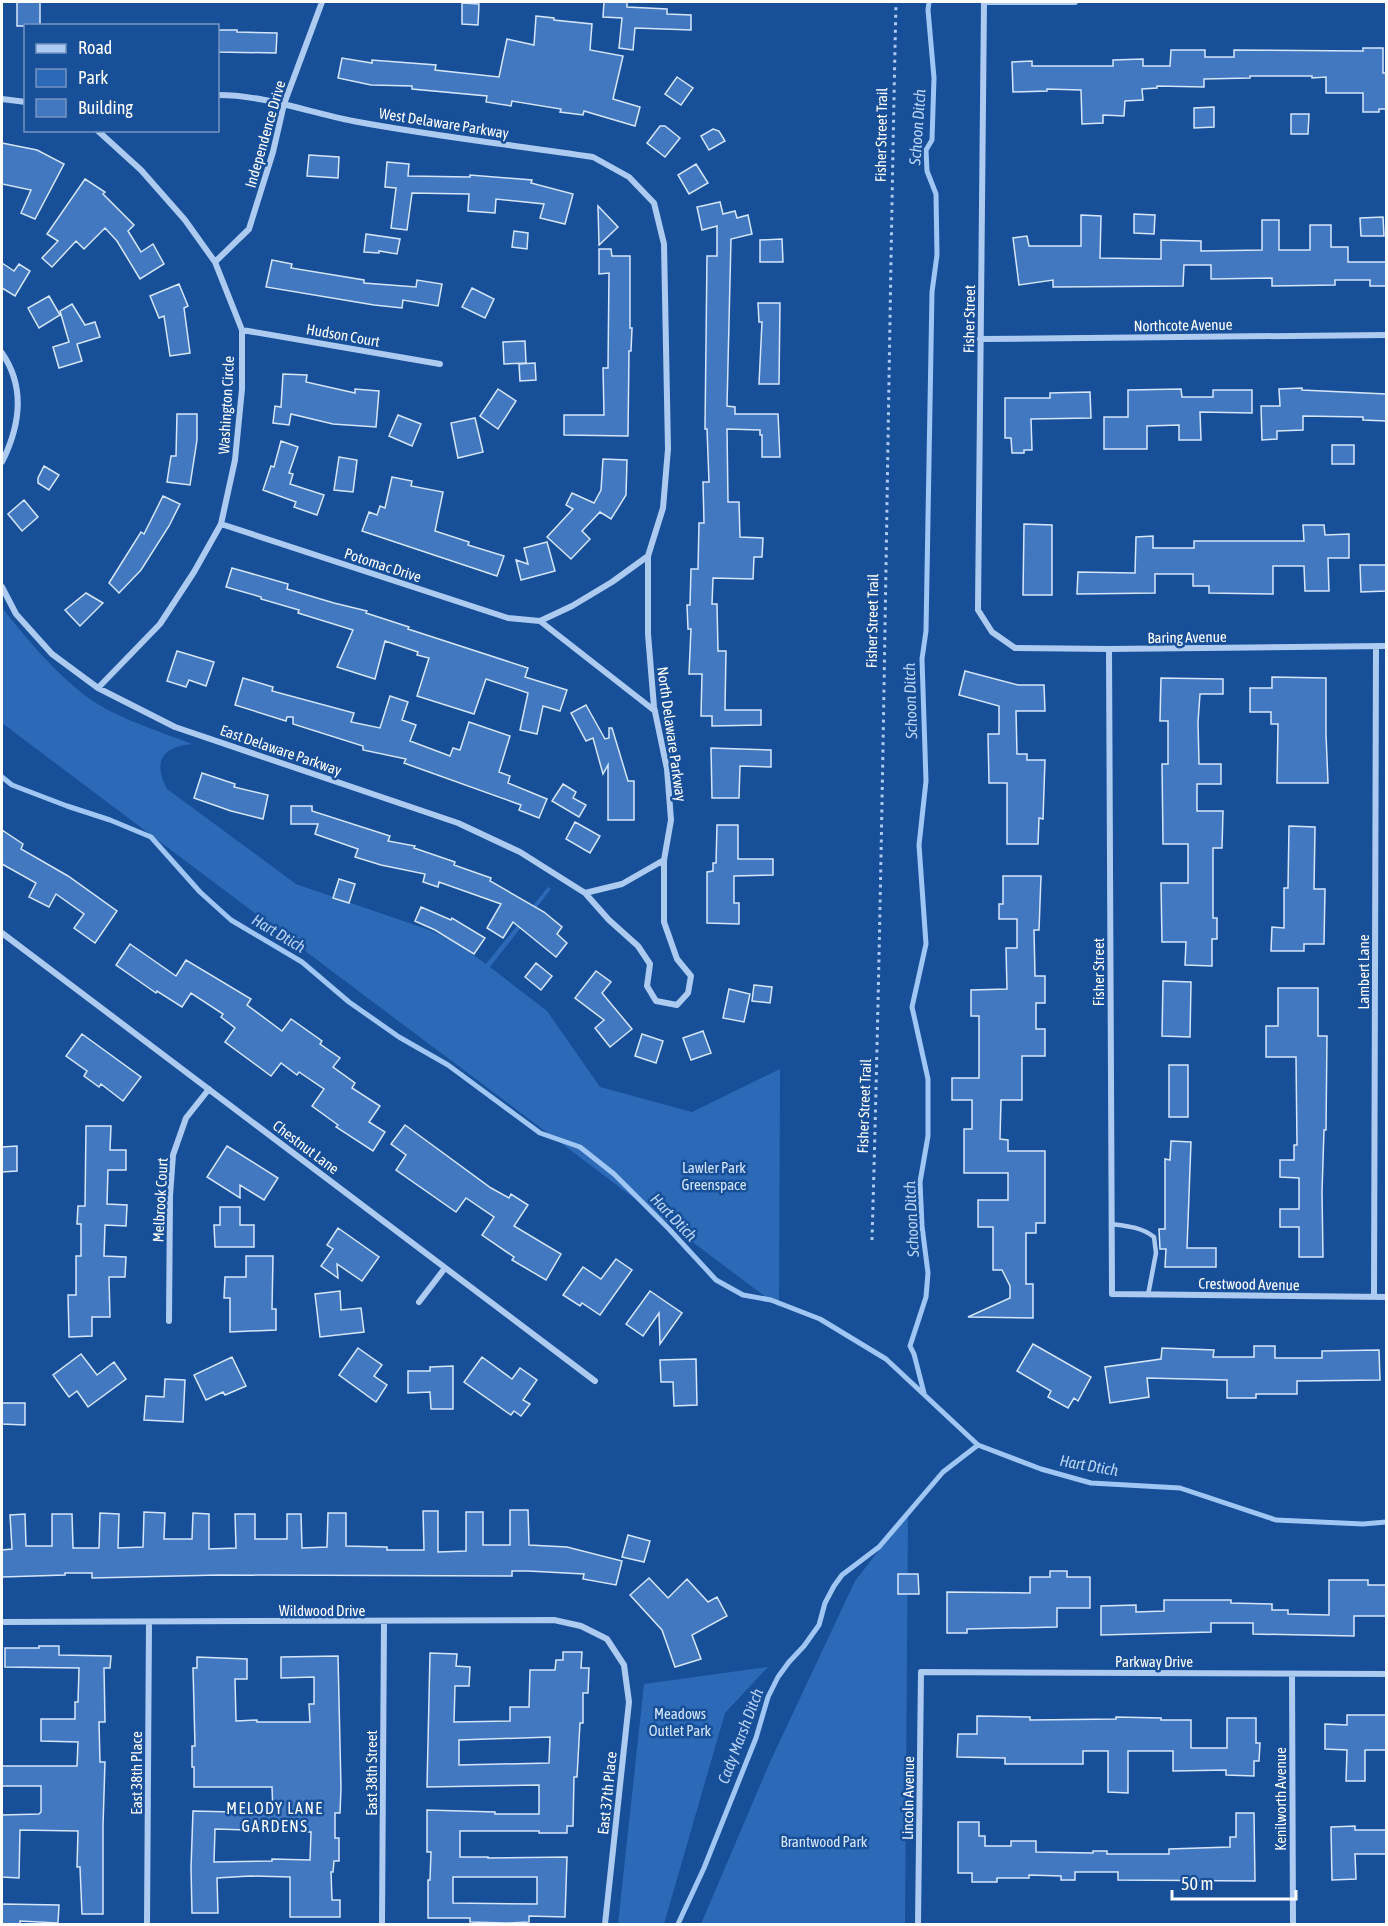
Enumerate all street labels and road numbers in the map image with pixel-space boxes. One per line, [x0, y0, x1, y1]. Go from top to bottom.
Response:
street label: Independence Drive [242, 78, 289, 190]
street label: Fisher Street Trail [872, 88, 890, 182]
street label: West Delaware Parkway [378, 104, 510, 142]
street label: Fisher Street [960, 285, 978, 353]
street label: Northcote Avenue [1133, 316, 1233, 334]
street label: Hudson Court [305, 320, 381, 350]
street label: Washington Circle [215, 355, 237, 455]
street label: Potomac Drive [342, 545, 424, 585]
street label: Fisher Street Trail [863, 574, 881, 668]
street label: Baring Avenue [1147, 628, 1227, 646]
street label: North Delaware Parkway [654, 665, 690, 803]
street label: East Delaware Parkway [218, 721, 344, 779]
street label: Lambert Lane [1355, 934, 1372, 1010]
street label: Fisher Street [1090, 938, 1107, 1006]
street label: Fisher Street Trail [854, 1058, 874, 1154]
street label: Chestnut Lane [270, 1117, 342, 1177]
street label: Melbrook Court [149, 1157, 171, 1243]
street label: Crestwood Avenue [1198, 1275, 1300, 1293]
street label: Wildwood Drive [279, 1602, 365, 1619]
street label: Parkway Drive [1115, 1653, 1193, 1670]
street label: East 38th Street [363, 1730, 380, 1816]
street label: East 38th Place [128, 1731, 145, 1815]
street label: Kenilworth Avenue [1272, 1747, 1289, 1851]
street label: East 37th Place [594, 1750, 620, 1835]
street label: Lincoln Avenue [899, 1756, 917, 1840]

